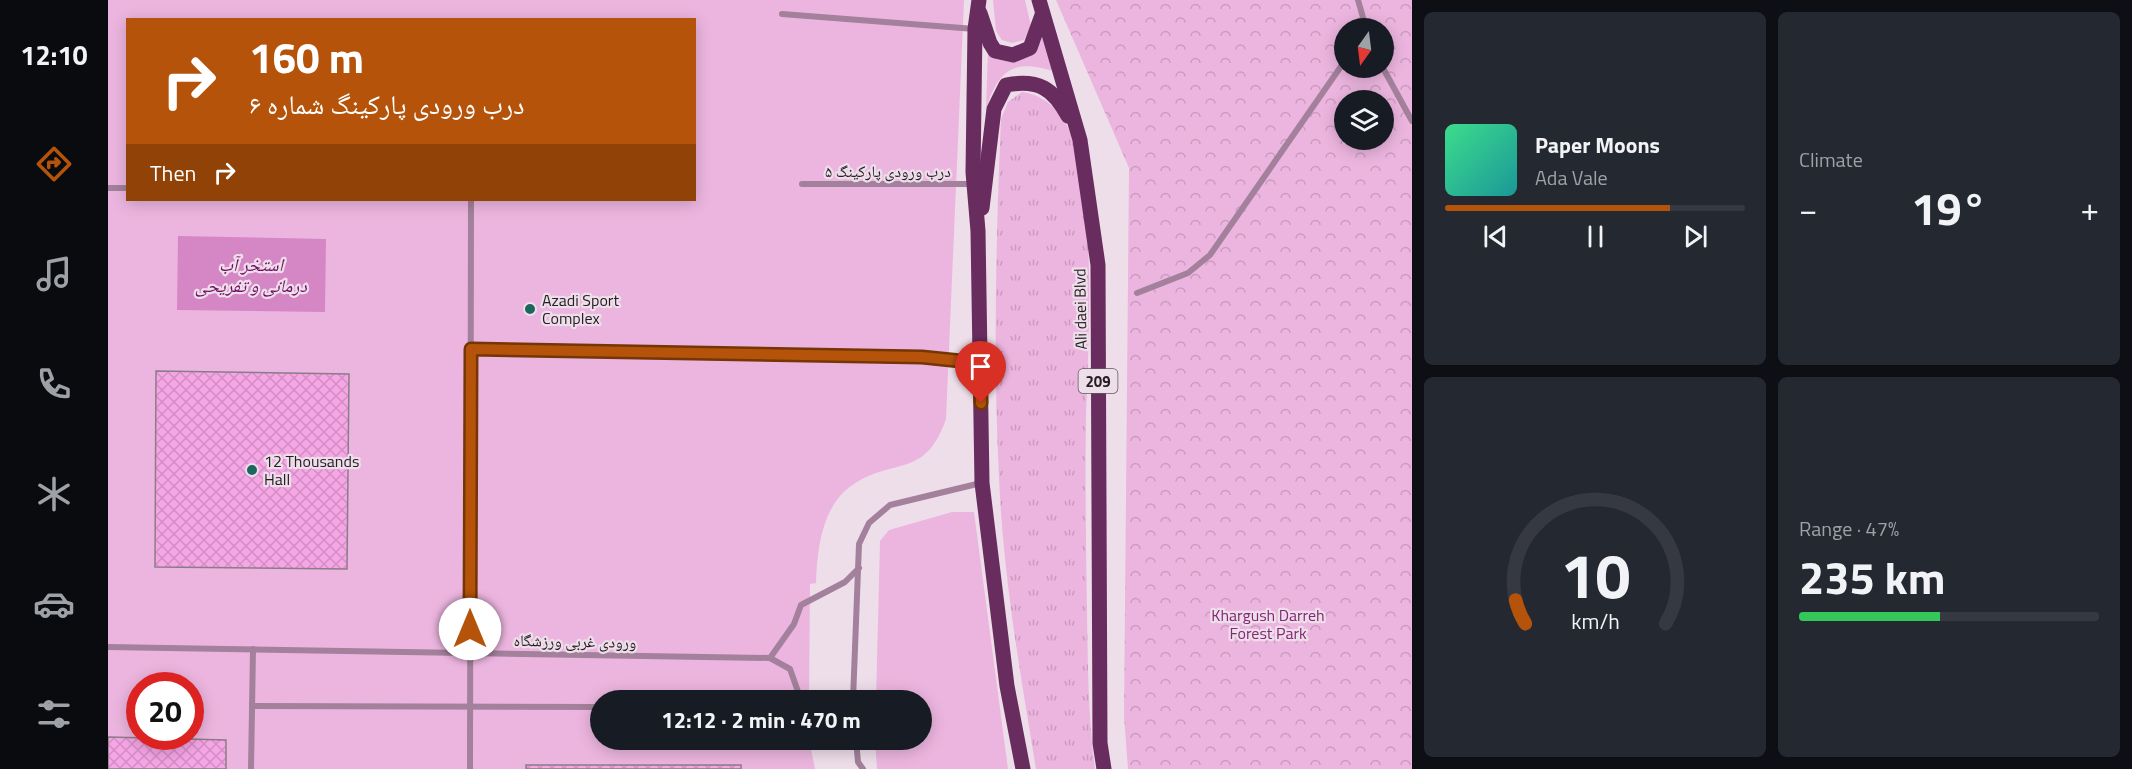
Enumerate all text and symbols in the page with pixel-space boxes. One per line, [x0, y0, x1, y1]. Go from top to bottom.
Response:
north arrow [1334, 18, 1394, 78]
map controls [1334, 18, 1394, 150]
text: 160 m [249, 25, 364, 89]
text: 12:10 [20, 34, 88, 75]
icon: right [150, 42, 228, 120]
text: درب ورودی پارکینگ شماره ۶ [249, 83, 524, 124]
button: layers [1334, 90, 1394, 150]
text: Paper Moons [1535, 128, 1660, 162]
icon: directions [33, 143, 75, 185]
text: Climate [1799, 144, 1863, 175]
text: Then [150, 156, 196, 190]
icon: right [208, 156, 241, 189]
street label: درب ورودی پارکینگ ۵ [825, 159, 951, 183]
text: Ada Vale [1535, 162, 1608, 193]
text: 19° [1911, 174, 1987, 242]
text: − [1799, 184, 1817, 234]
text: + [2081, 184, 2099, 234]
icon: previous [1479, 220, 1512, 253]
icon: pause [1579, 220, 1612, 253]
icon: next [1679, 220, 1712, 253]
water label: استخر آب درمانی و تفریحی [195, 251, 307, 299]
icon: music [33, 253, 75, 295]
street label: Ali daei Blvd [1067, 268, 1093, 350]
place label: Azadi Sport Complex [542, 288, 619, 330]
marker: Azadi Sport Complex [523, 302, 537, 316]
pin [955, 341, 1006, 403]
icon: arrive [964, 350, 997, 383]
icon: phone [33, 363, 75, 405]
road number: 209 [1078, 369, 1118, 393]
place label: 12 Thousands Hall [264, 449, 359, 491]
marker: 12 Thousands Hall [245, 463, 259, 477]
icon: climate [33, 473, 75, 515]
text: Range · 47% [1799, 513, 1899, 544]
text: 10 [1560, 527, 1630, 622]
text: 235 km [1799, 543, 1945, 611]
icon: car [33, 583, 75, 625]
position arrow [438, 597, 502, 661]
park label: Khargush Darreh Forest Park [1211, 603, 1325, 645]
text: km/h [1571, 605, 1619, 637]
street label: ورودی غربی ورزشگاه [513, 628, 637, 654]
speed limit sign: 20 [126, 672, 204, 750]
icon: filters [33, 693, 75, 735]
text: 12:12 · 2 min · 470 m [661, 703, 861, 737]

